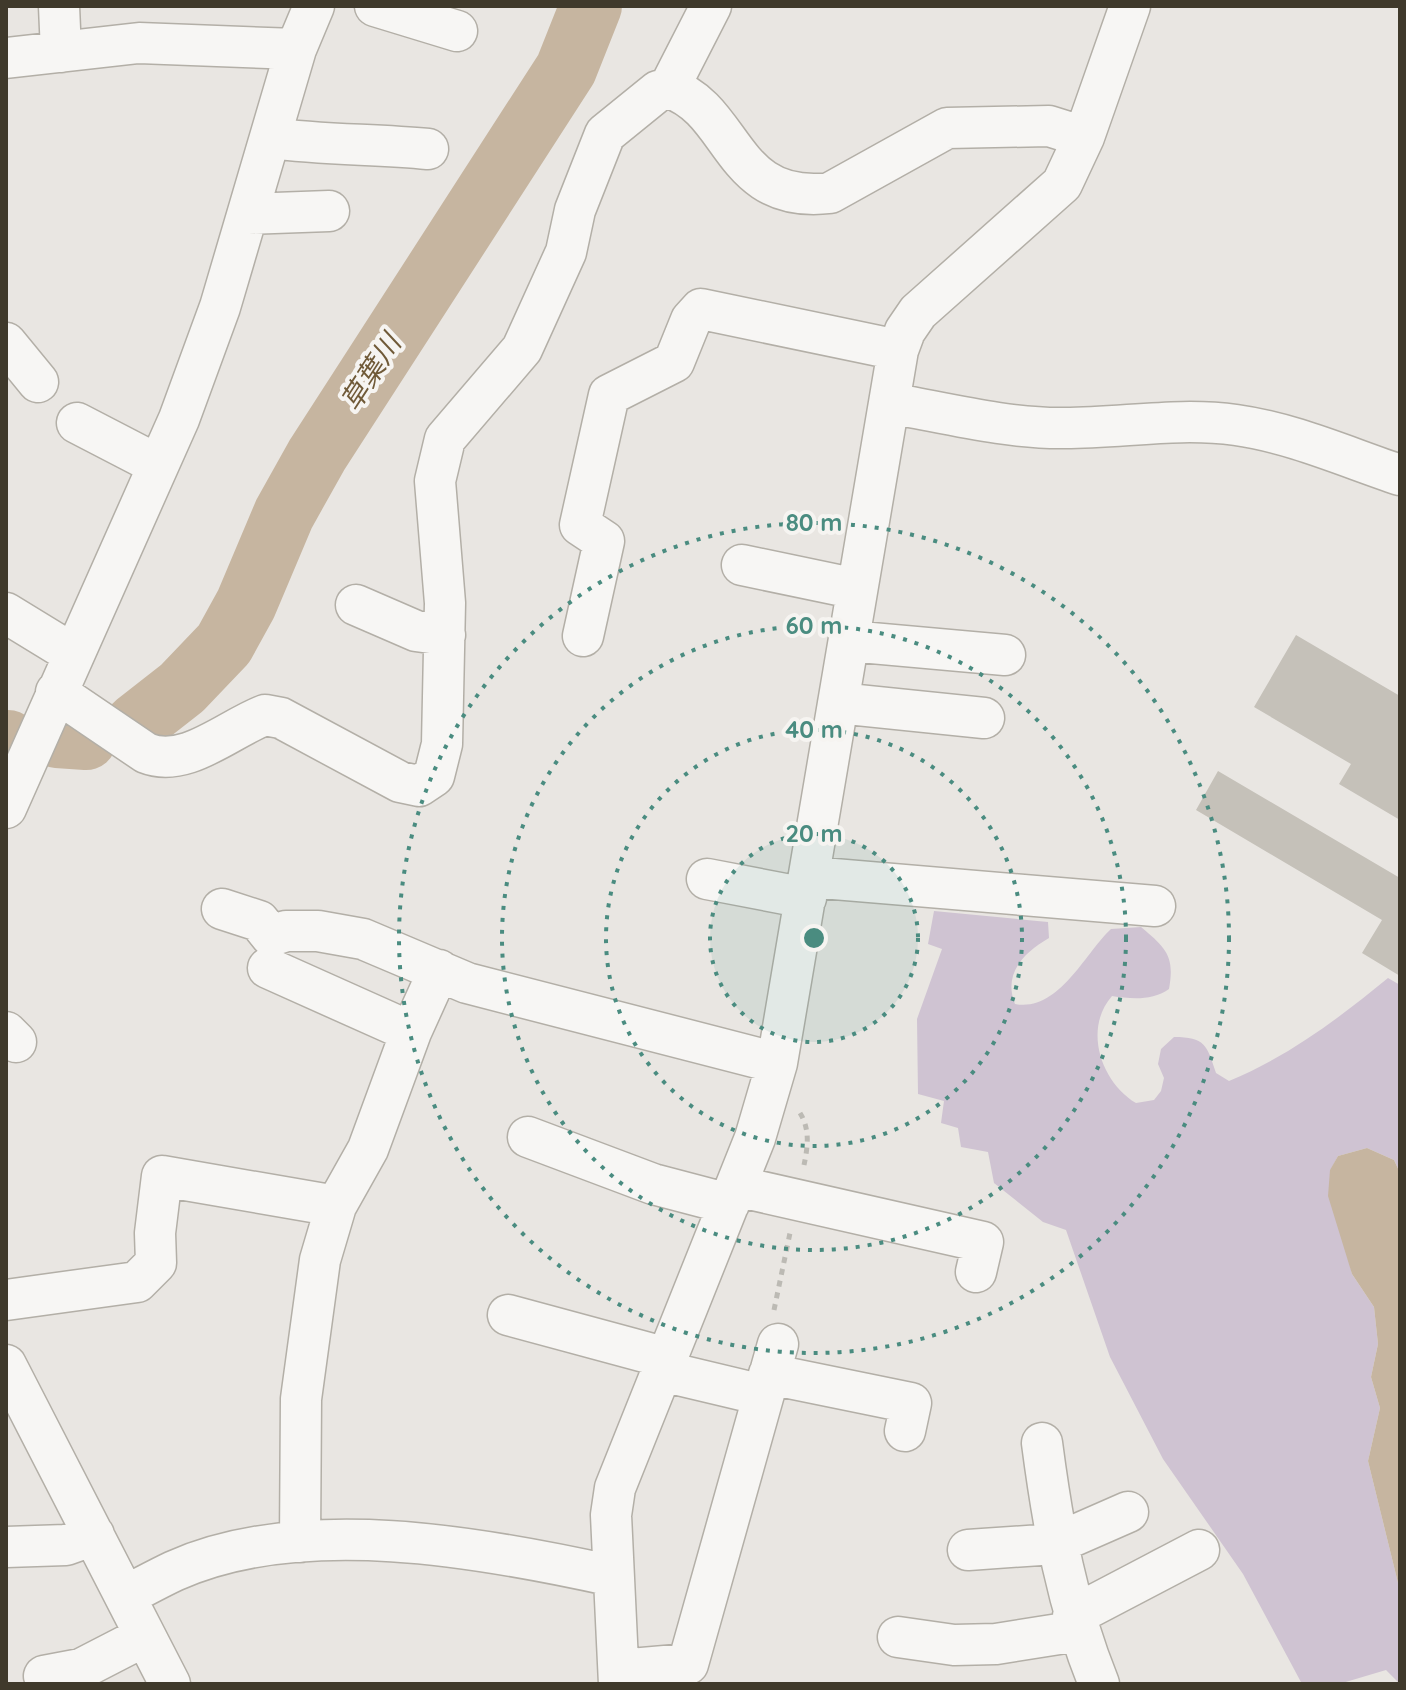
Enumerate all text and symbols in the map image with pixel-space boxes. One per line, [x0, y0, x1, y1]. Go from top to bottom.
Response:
water label: 草葉川 [332, 325, 409, 417]
text: 80 m [786, 507, 842, 537]
text: 60 m [786, 610, 842, 640]
text: 40 m [785, 714, 843, 744]
text: 20 m [785, 818, 843, 848]
centre of rings [800, 924, 828, 952]

